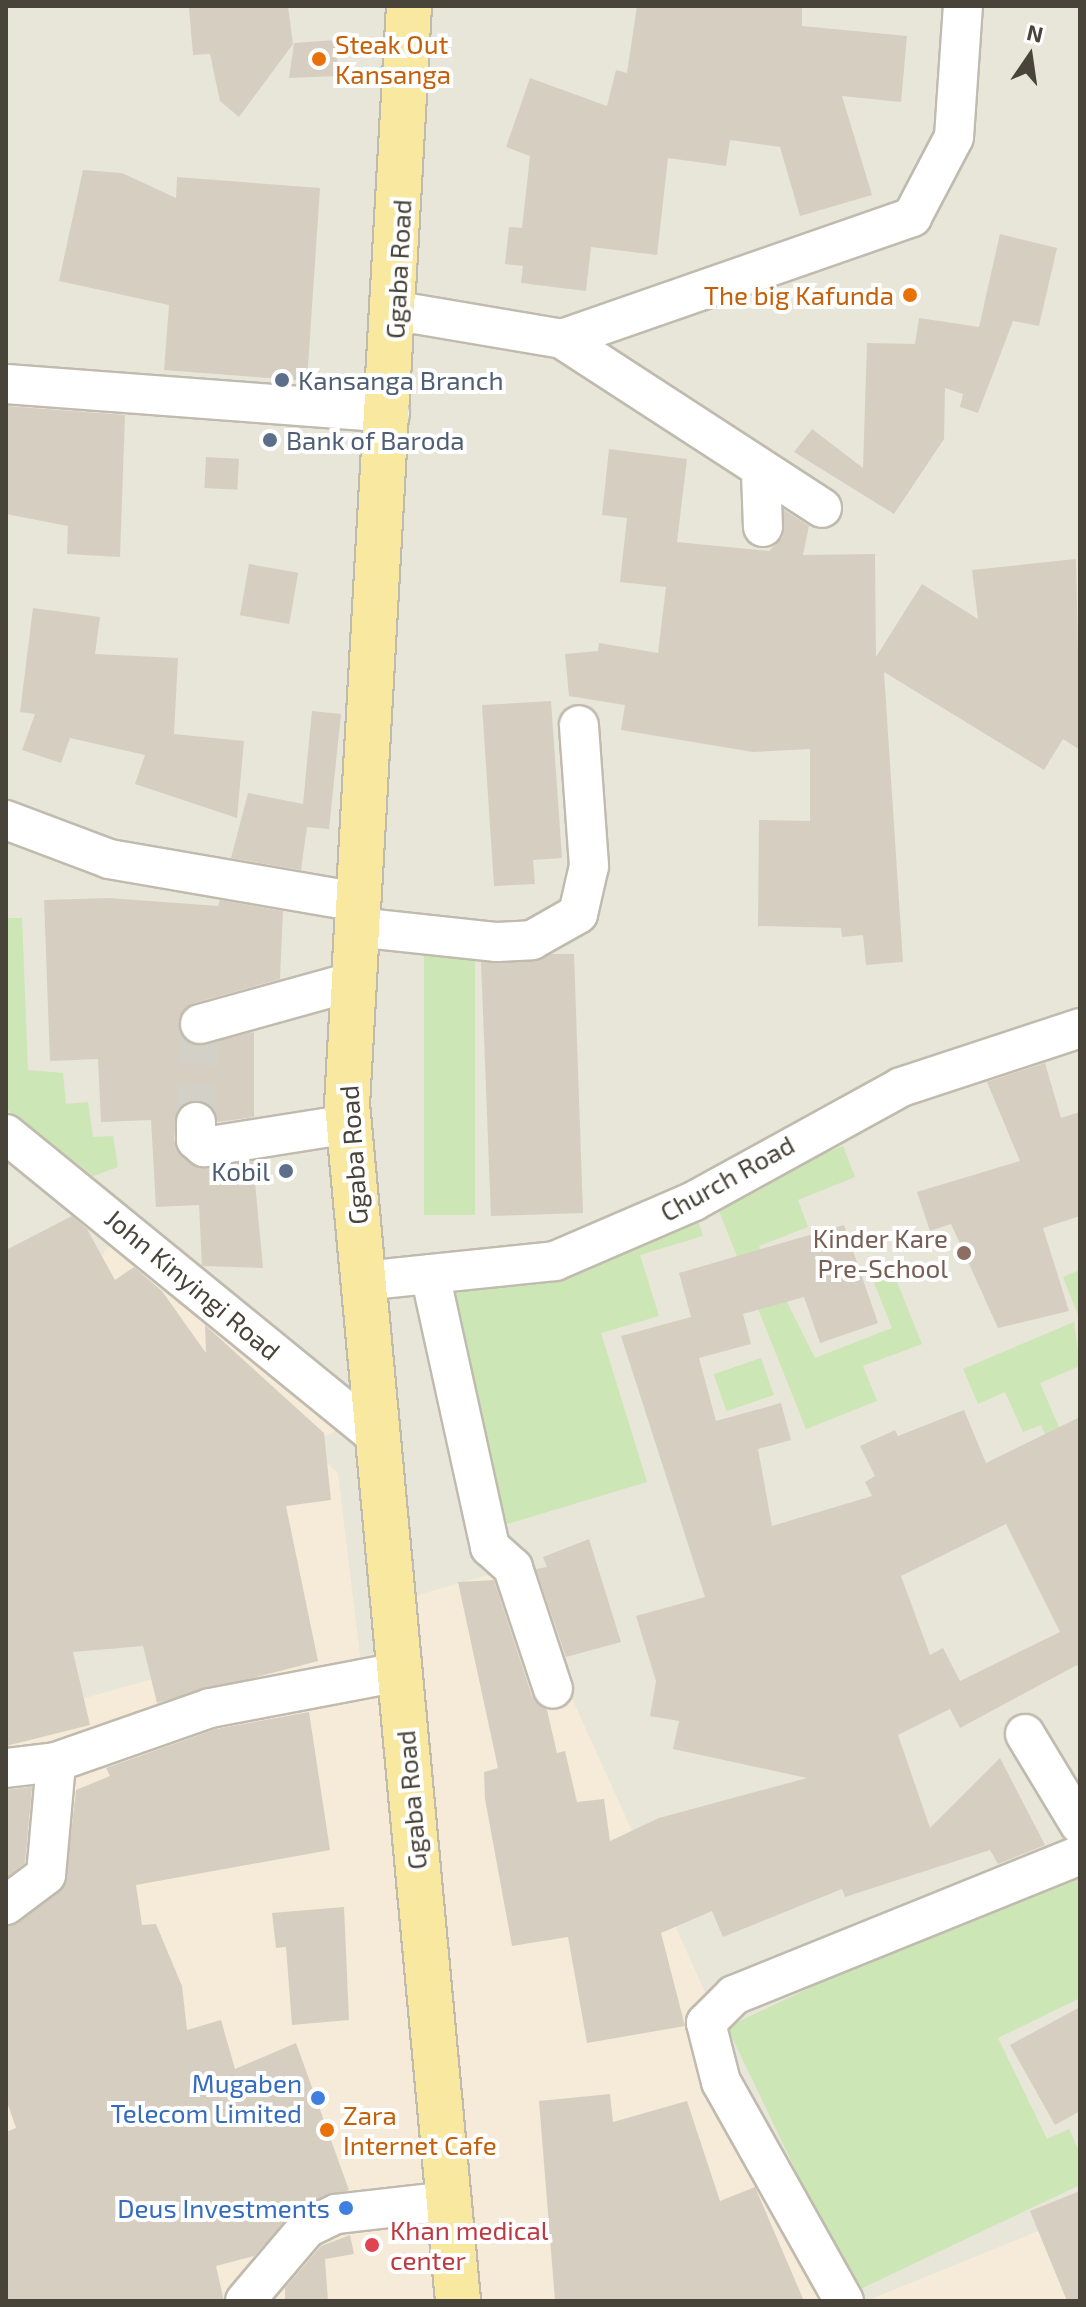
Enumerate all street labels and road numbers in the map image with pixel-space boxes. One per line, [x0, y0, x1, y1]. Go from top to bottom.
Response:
street label: Ggaba Road [379, 198, 417, 340]
street label: Ggaba Road [333, 1084, 373, 1226]
street label: Church Road [655, 1128, 799, 1228]
street label: John Kinyingi Road [99, 1202, 287, 1366]
street label: Ggaba Road [389, 1729, 433, 1871]

